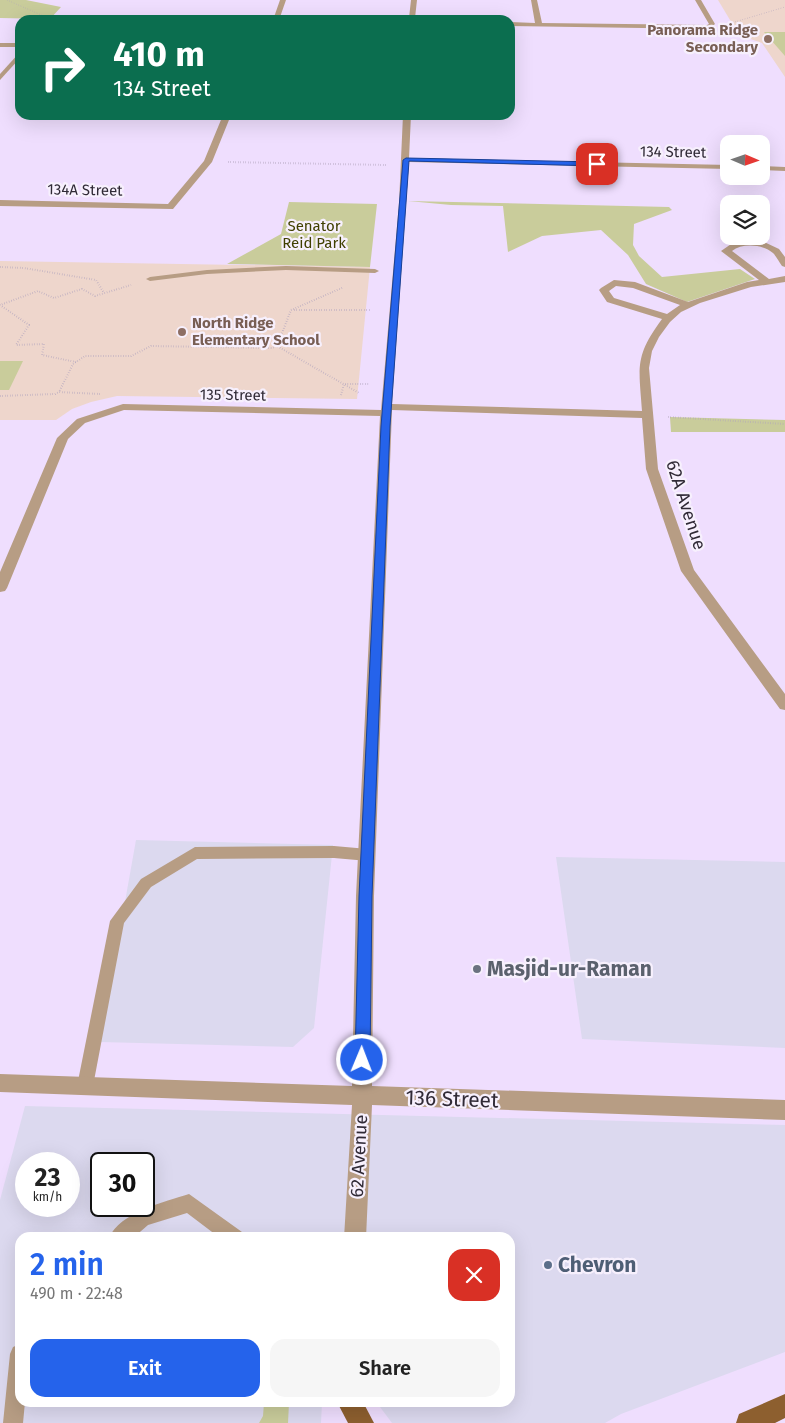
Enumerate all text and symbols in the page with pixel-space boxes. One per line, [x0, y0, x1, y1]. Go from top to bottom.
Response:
place label: Panorama Ridge Secondary [647, 21, 758, 56]
text: 410 m [113, 33, 205, 75]
marker: Panorama Ridge Secondary [762, 33, 774, 45]
icon: right [30, 35, 95, 100]
text: 134 Street [113, 75, 211, 102]
north arrow [720, 135, 770, 185]
map controls [720, 135, 770, 245]
street label: 134 Street [640, 142, 707, 162]
pin [576, 143, 618, 185]
icon: arrive [583, 150, 611, 178]
street label: 134A Street [47, 180, 123, 200]
button: layers [720, 195, 770, 245]
park label: Senator Reid Park [282, 217, 346, 252]
place label: North Ridge Elementary School [192, 314, 320, 349]
marker: North Ridge Elementary School [176, 326, 188, 338]
street label: 135 Street [200, 385, 267, 405]
street label: 62A Avenue [661, 457, 711, 553]
place label: Masjid-ur-Raman [487, 956, 652, 982]
marker: Masjid-ur-Raman [471, 963, 483, 975]
position arrow [335, 1033, 387, 1085]
street label: 136 Street [405, 1084, 499, 1114]
street label: 62 Avenue [346, 1114, 372, 1198]
speed limit sign: 30 [90, 1152, 155, 1217]
text: 23 [35, 1163, 60, 1193]
text: km/h [33, 1190, 62, 1204]
text: 2 min [30, 1247, 104, 1283]
button: close [448, 1249, 500, 1301]
place label: Chevron [558, 1252, 636, 1278]
marker: Chevron [542, 1259, 554, 1271]
text: 490 m · 22:48 [30, 1284, 123, 1303]
button: Exit [30, 1339, 260, 1397]
button: Share [270, 1339, 500, 1397]

